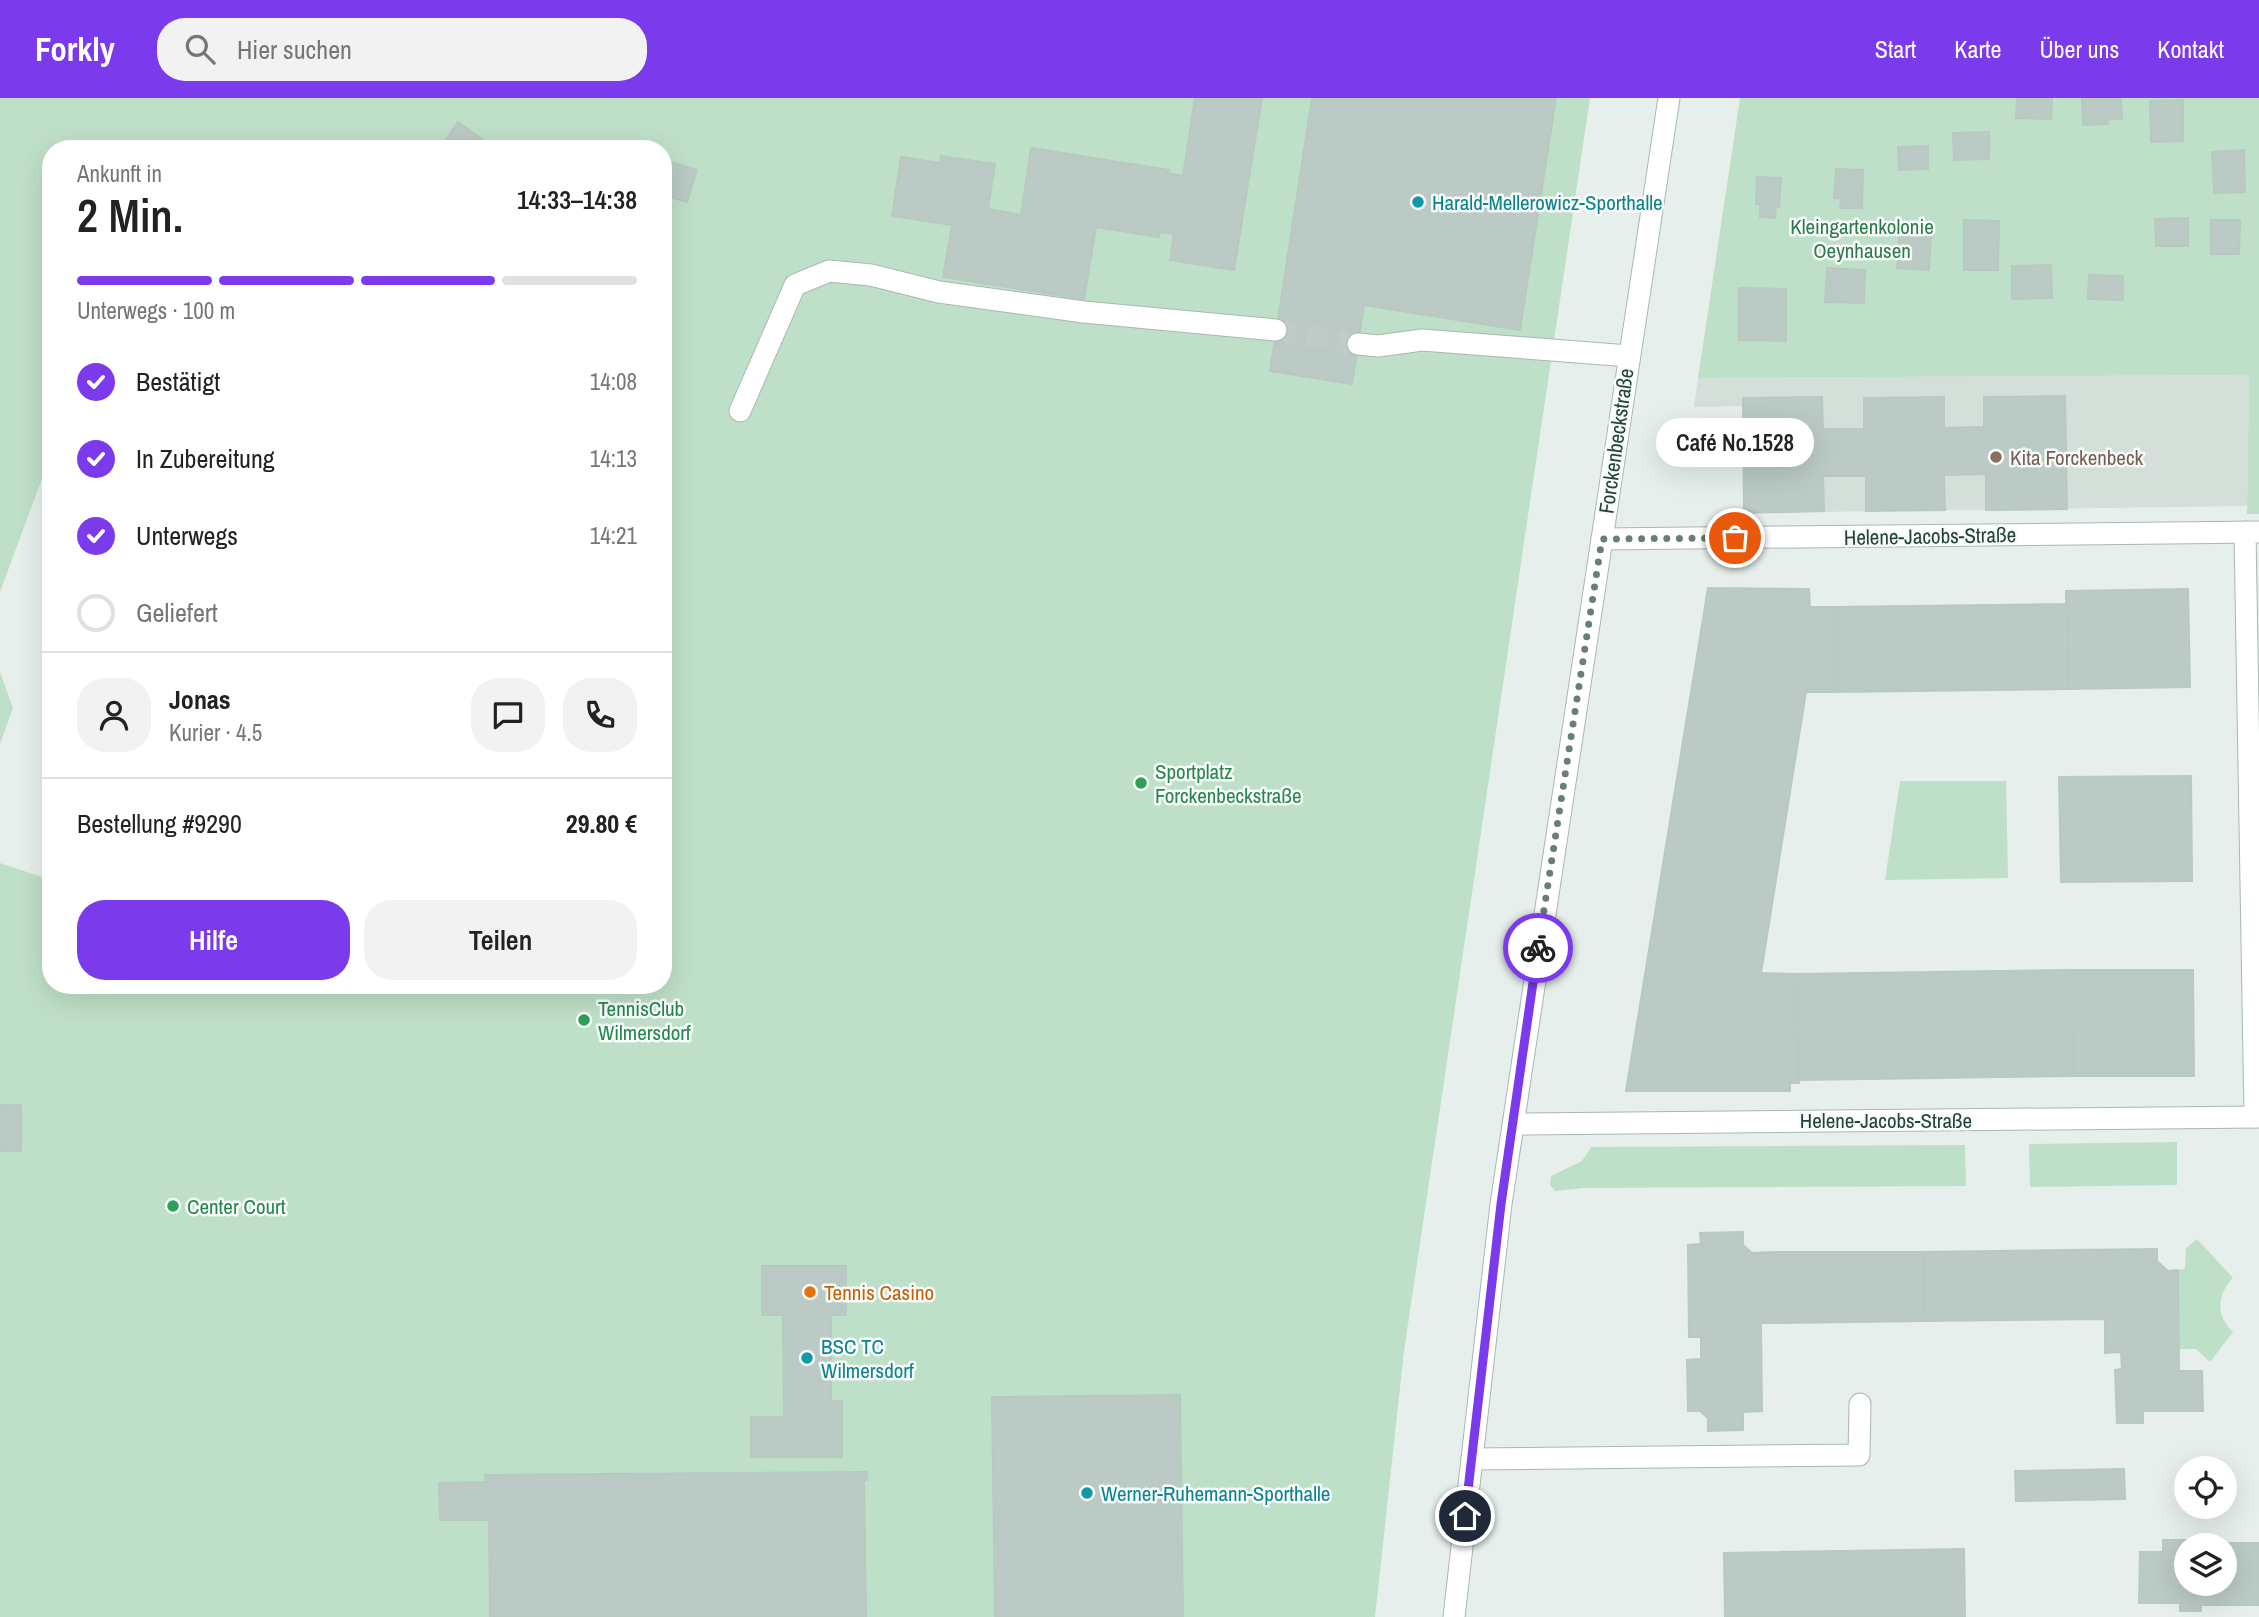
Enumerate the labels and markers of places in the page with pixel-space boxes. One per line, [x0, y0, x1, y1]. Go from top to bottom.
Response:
place label: Harald-Mellerowicz-Sporthalle [1432, 188, 1663, 217]
marker: Harald-Mellerowicz-Sporthalle [1410, 194, 1426, 210]
callout: Café No.1528 [1656, 419, 1814, 468]
place label: Kita Forckenbeck [2010, 443, 2144, 472]
marker: Kita Forckenbeck [1988, 449, 2004, 465]
pin [1705, 508, 1765, 568]
place label: Sportplatz Forckenbeckstraße [1155, 757, 1302, 810]
marker: Sportplatz Forckenbeckstraße [1133, 775, 1149, 791]
place label: TennisClub Wilmersdorf [598, 994, 691, 1047]
marker: TennisClub Wilmersdorf [576, 1012, 592, 1028]
place label: Center Court [187, 1192, 286, 1221]
marker: Center Court [165, 1198, 181, 1214]
place label: Tennis Casino [824, 1278, 934, 1307]
marker: Tennis Casino [802, 1284, 818, 1300]
place label: BSC TC Wilmersdorf [821, 1332, 914, 1385]
marker: BSC TC Wilmersdorf [799, 1350, 815, 1366]
place label: Werner-Ruhemann-Sporthalle [1101, 1479, 1330, 1508]
marker: Werner-Ruhemann-Sporthalle [1079, 1485, 1095, 1501]
pin [1435, 1486, 1495, 1546]

